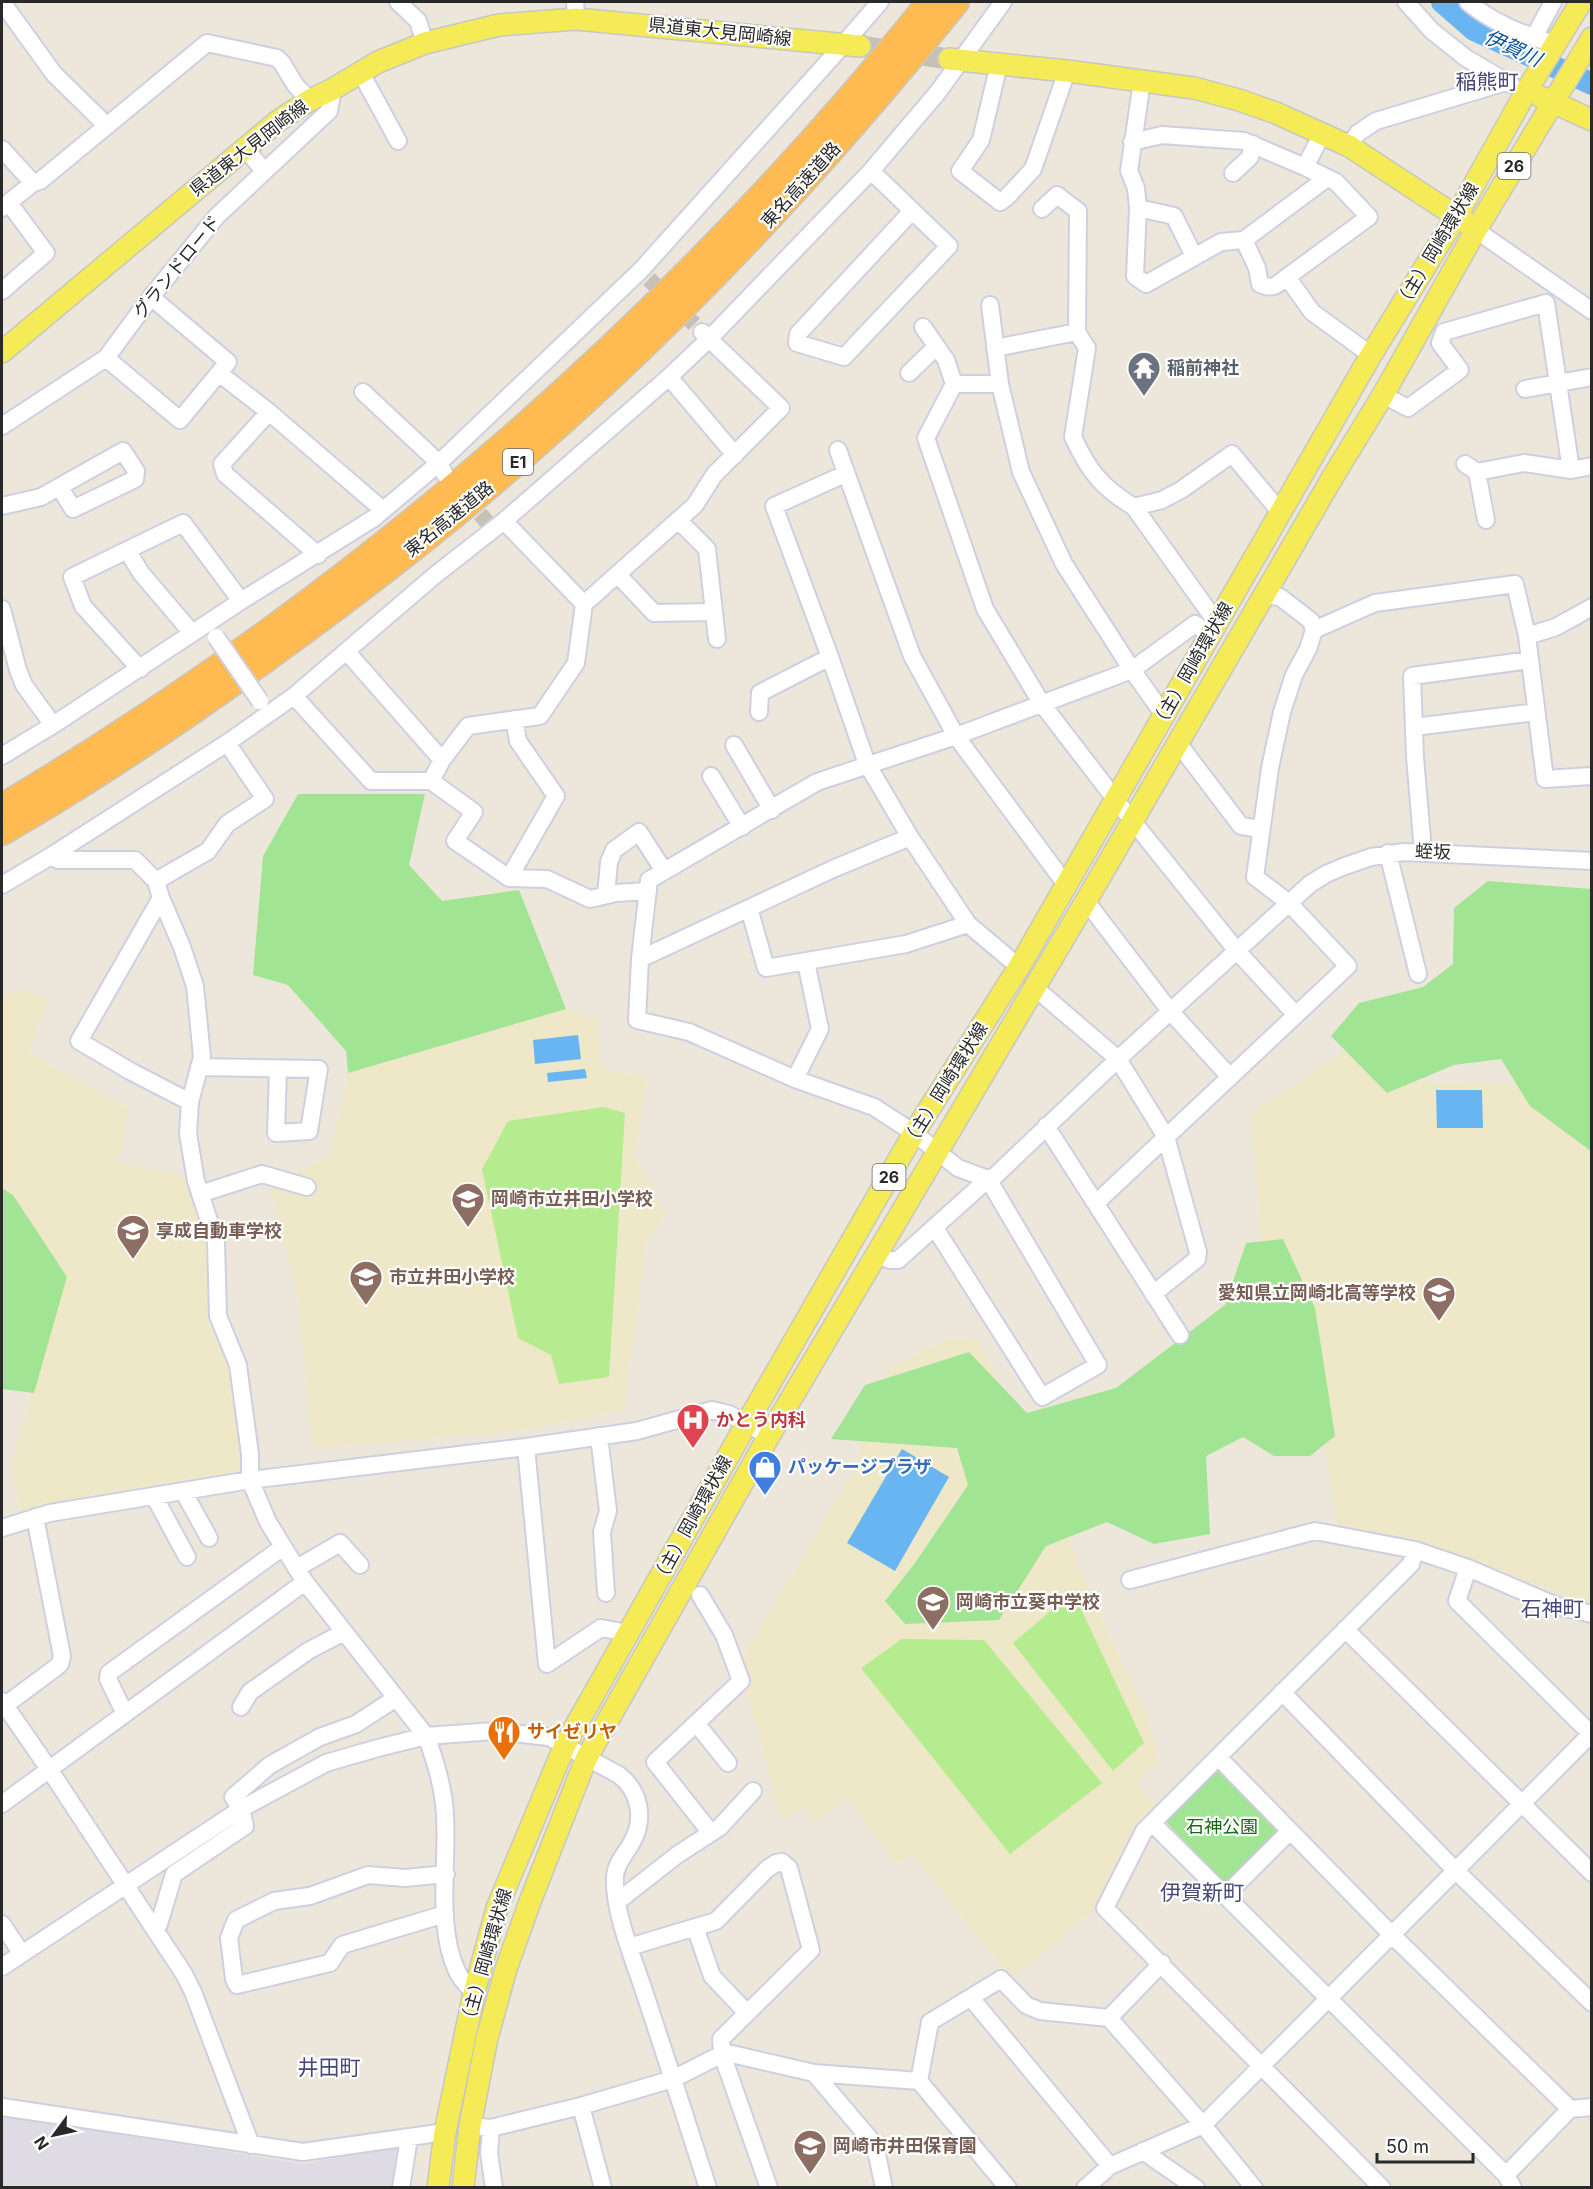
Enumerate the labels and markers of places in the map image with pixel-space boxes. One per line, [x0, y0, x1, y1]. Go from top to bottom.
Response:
temple icon: 稲前神社 [1126, 350, 1162, 397]
place label: 稲前神社 [1167, 357, 1239, 378]
school or university icon: 岡崎市立井田小学校 [450, 1181, 486, 1228]
place label: 岡崎市立井田小学校 [491, 1188, 653, 1209]
school or university icon: 享成自動車学校 [115, 1213, 151, 1260]
place label: 享成自動車学校 [156, 1220, 282, 1241]
school or university icon: 市立井田小学校 [348, 1259, 384, 1306]
place label: 市立井田小学校 [389, 1266, 515, 1287]
school or university icon: 愛知県立岡崎北高等学校 [1421, 1275, 1457, 1322]
place label: 愛知県立岡崎北高等学校 [1218, 1282, 1416, 1303]
hospital icon: かとう内科 [675, 1402, 711, 1449]
place label: かとう内科 [716, 1409, 806, 1430]
shop icon: パッケージプラザ [747, 1449, 783, 1496]
place label: パッケージプラザ [788, 1456, 932, 1477]
school or university icon: 岡崎市立葵中学校 [915, 1584, 951, 1631]
place label: 岡崎市立葵中学校 [956, 1591, 1100, 1612]
restaurant icon: サイゼリヤ [486, 1714, 522, 1761]
place label: サイゼリヤ [527, 1721, 617, 1742]
school or university icon: 岡崎市井田保育園 [792, 2128, 828, 2175]
place label: 岡崎市井田保育園 [833, 2135, 977, 2156]

